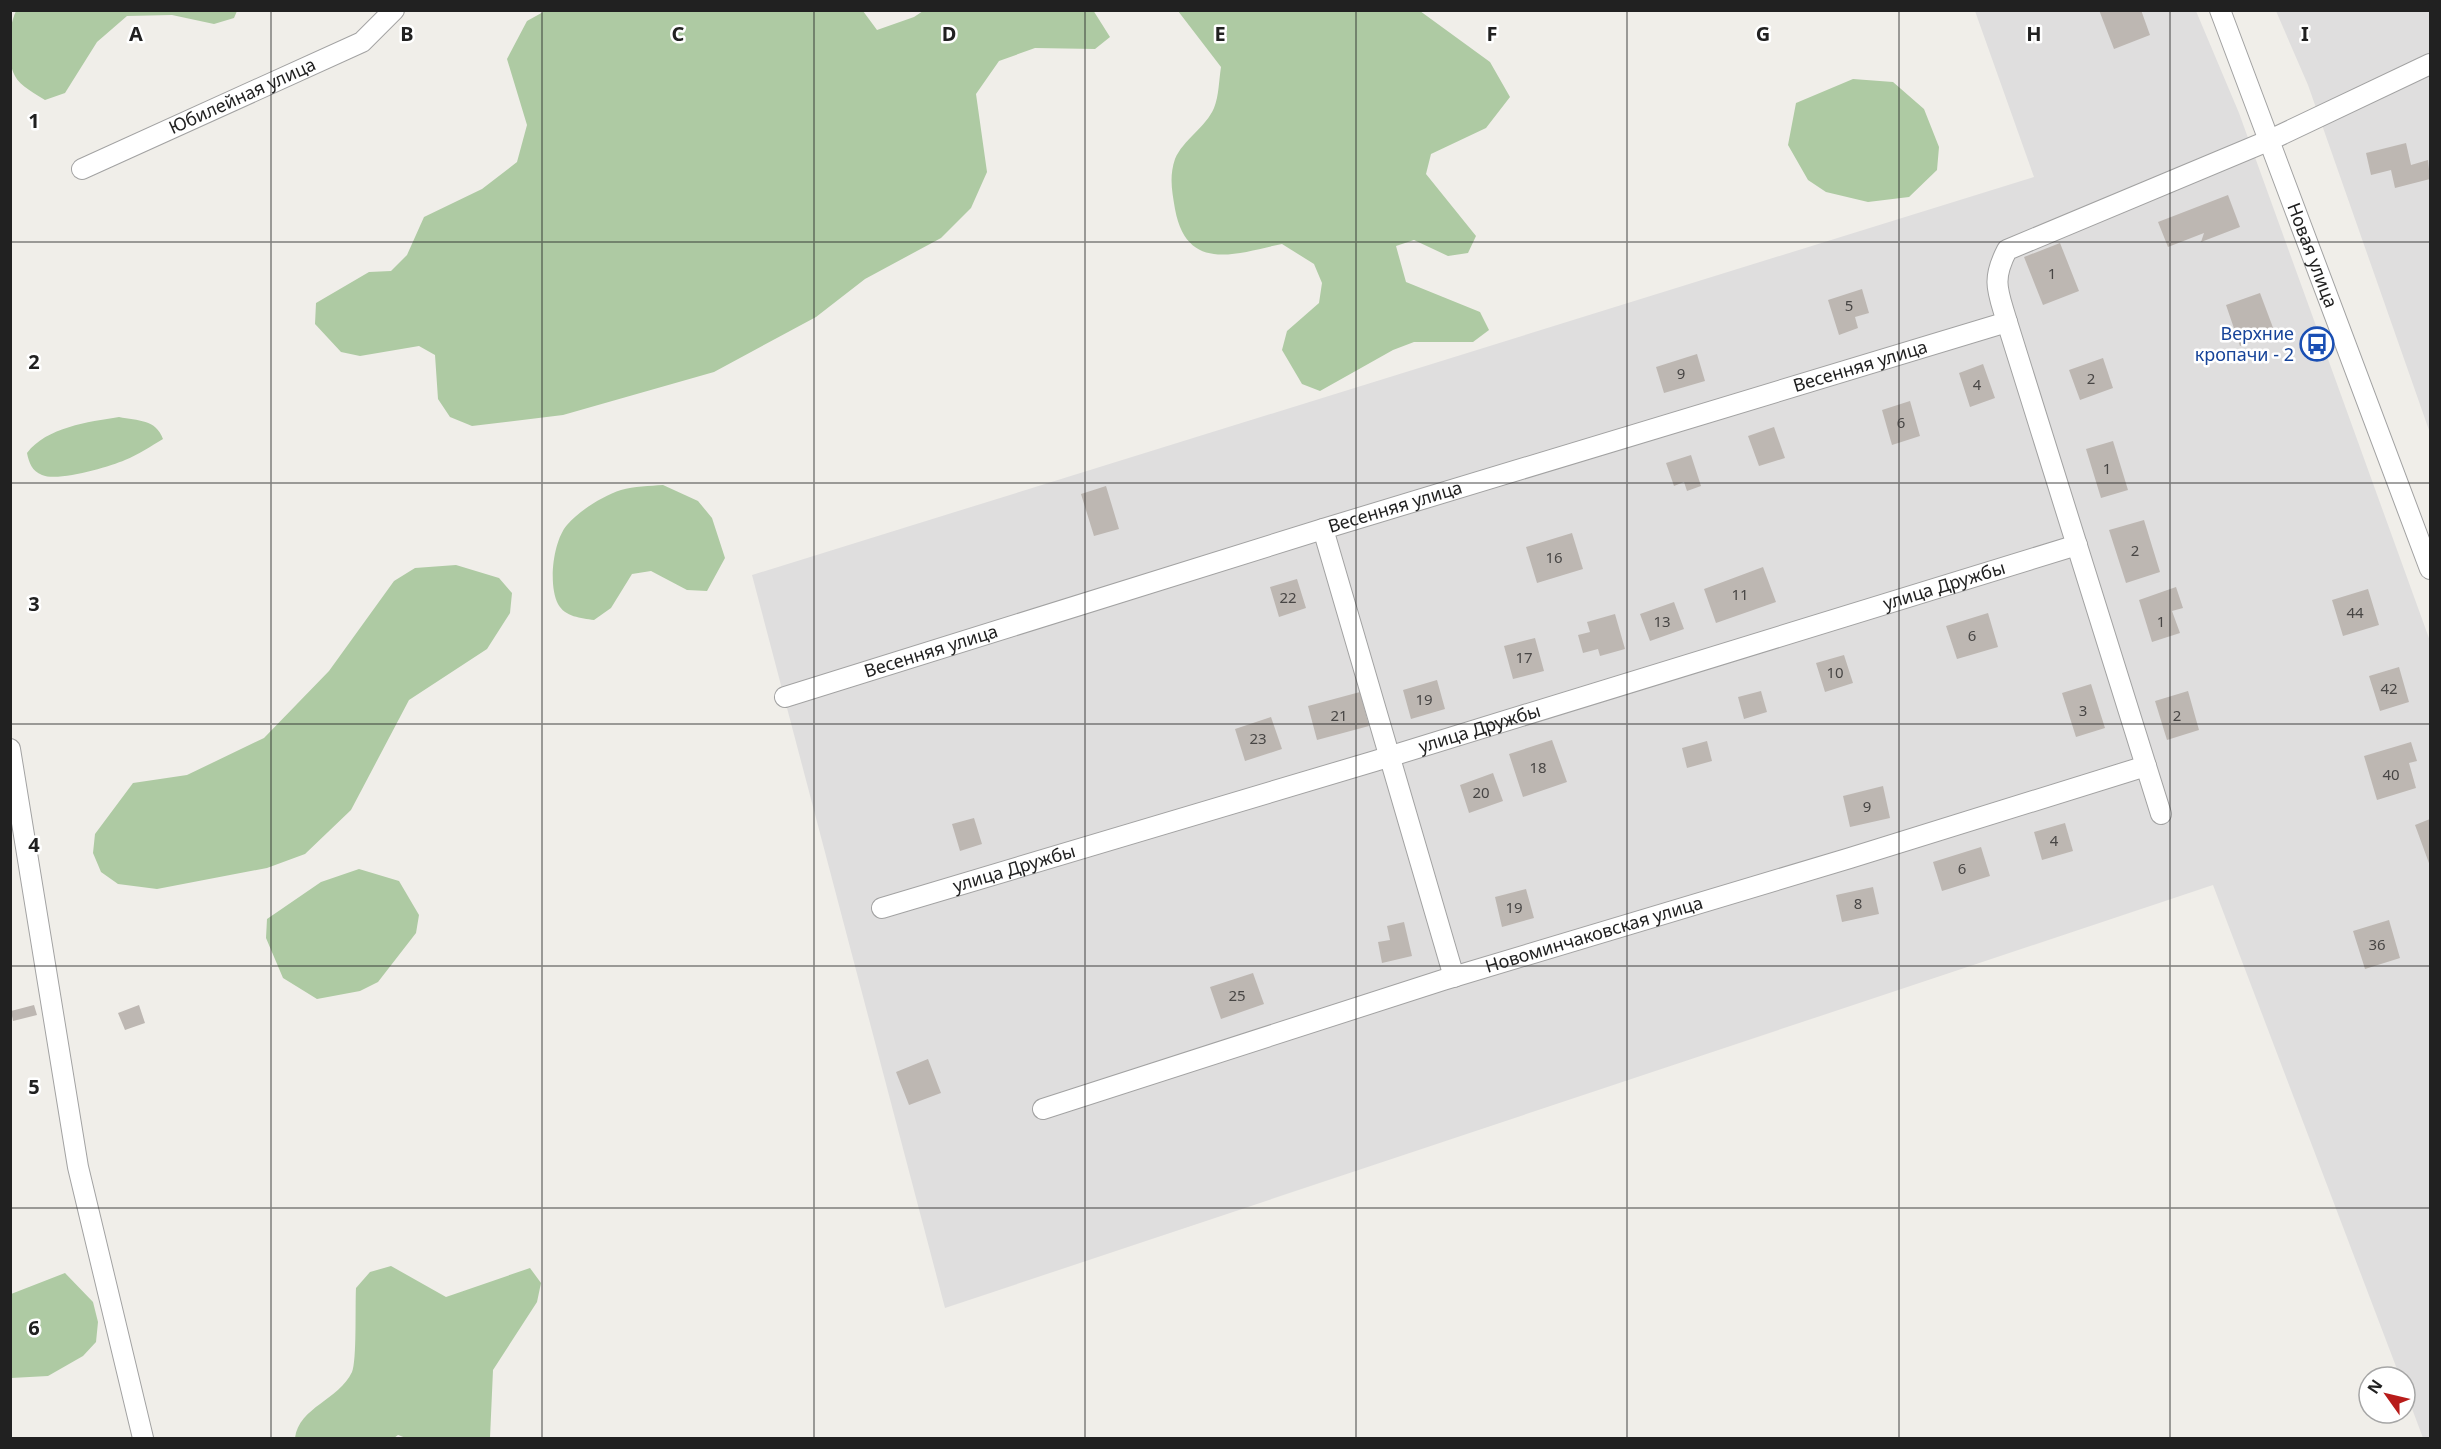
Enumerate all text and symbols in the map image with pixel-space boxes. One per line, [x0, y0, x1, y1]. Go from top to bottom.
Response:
text: A [129, 20, 143, 47]
text: B [400, 20, 414, 47]
text: C [672, 20, 685, 47]
text: D [942, 20, 956, 47]
text: E [1214, 20, 1226, 47]
text: F [1487, 20, 1497, 47]
text: G [1756, 20, 1770, 47]
text: H [2026, 20, 2042, 47]
text: I [2301, 20, 2309, 47]
street label: Юбилейная улица [165, 52, 319, 139]
text: 1 [28, 107, 40, 134]
street label: Новая улица [2282, 199, 2344, 311]
house number: 1 [2048, 263, 2056, 283]
house number: 5 [1845, 295, 1853, 315]
place label: Верхние кропачи - 2 [2195, 321, 2294, 366]
bus stop icon: Верхние кропачи - 2 [2299, 326, 2335, 362]
street label: Весенняя улица [1790, 334, 1930, 397]
text: 2 [28, 348, 40, 375]
house number: 9 [1677, 363, 1685, 383]
house number: 2 [2087, 368, 2095, 388]
house number: 4 [1973, 374, 1982, 394]
house number: 6 [1897, 412, 1905, 432]
house number: 1 [2103, 458, 2111, 478]
street label: Весенняя улица [1325, 475, 1465, 538]
house number: 2 [2131, 540, 2139, 560]
house number: 16 [1545, 547, 1563, 567]
street label: улица Дружбы [1880, 555, 2008, 615]
house number: 11 [1731, 584, 1749, 604]
house number: 22 [1279, 587, 1297, 607]
text: 3 [28, 590, 40, 617]
house number: 44 [2346, 602, 2364, 622]
house number: 13 [1653, 611, 1671, 631]
house number: 1 [2157, 611, 2165, 631]
street label: Весенняя улица [861, 618, 1001, 683]
house number: 6 [1968, 625, 1976, 645]
house number: 17 [1515, 647, 1533, 667]
house number: 10 [1826, 662, 1844, 682]
house number: 42 [2380, 678, 2398, 698]
house number: 19 [1415, 689, 1433, 709]
street label: улица Дружбы [1415, 698, 1543, 758]
house number: 3 [2079, 700, 2087, 720]
house number: 21 [1330, 705, 1348, 725]
house number: 2 [2173, 705, 2181, 725]
house number: 23 [1249, 728, 1267, 748]
house number: 18 [1529, 757, 1547, 777]
house number: 40 [2382, 764, 2400, 784]
house number: 20 [1472, 782, 1490, 802]
house number: 9 [1863, 796, 1871, 816]
house number: 4 [2050, 830, 2059, 850]
text: 4 [28, 831, 40, 858]
street label: улица Дружбы [950, 838, 1078, 897]
house number: 6 [1958, 858, 1966, 878]
street label: Новоминчаковская улица [1482, 890, 1705, 978]
house number: 8 [1854, 893, 1862, 913]
house number: 19 [1505, 897, 1523, 917]
house number: 36 [2368, 934, 2386, 954]
house number: 25 [1228, 985, 1246, 1005]
text: 5 [28, 1073, 40, 1100]
text: 6 [28, 1314, 40, 1341]
north arrow [2357, 1365, 2417, 1425]
text: N [2362, 1375, 2387, 1398]

